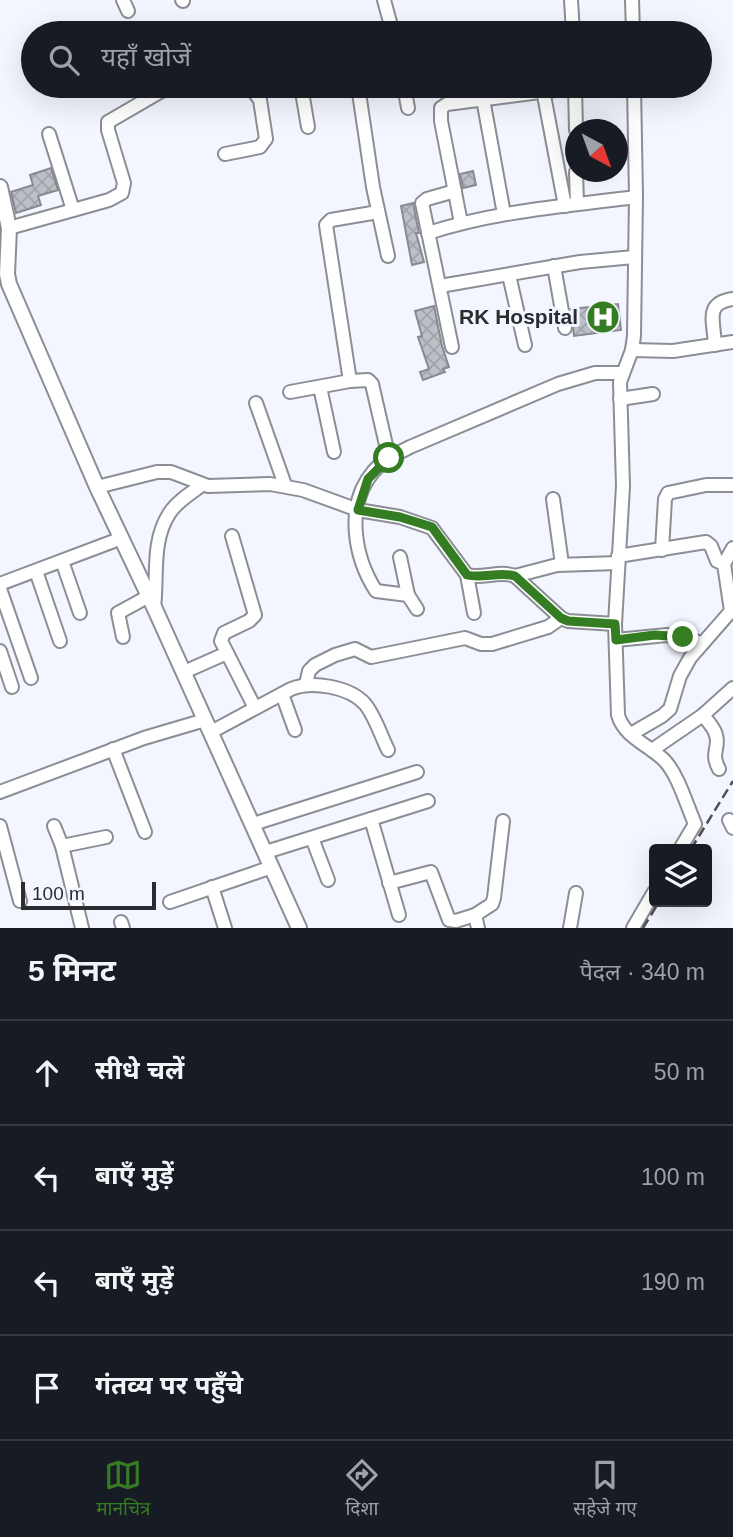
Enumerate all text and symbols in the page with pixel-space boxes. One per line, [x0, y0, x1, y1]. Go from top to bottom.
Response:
search box [21, 21, 712, 98]
icon: search [45, 41, 83, 79]
text: यहाँ खोजें [101, 42, 191, 72]
north arrow [565, 119, 628, 182]
hospital icon: RK Hospital [584, 298, 622, 336]
place label: RK Hospital [459, 305, 578, 328]
route start [373, 442, 404, 473]
route end [667, 621, 698, 652]
map controls [649, 844, 712, 907]
button: layers [649, 844, 712, 907]
scale bar [21, 879, 156, 911]
text: 100 m [32, 883, 85, 904]
text: 5 मिनट [28, 954, 116, 987]
text: पैदल · 340 m [580, 959, 705, 985]
icon: ahead [28, 1054, 66, 1092]
text: सीधे चलें [95, 1055, 184, 1085]
text: 50 m [654, 1059, 705, 1085]
icon: left [28, 1159, 66, 1197]
text: बाएँ मुड़ें [95, 1160, 174, 1190]
text: 100 m [641, 1164, 705, 1190]
icon: left [28, 1264, 66, 1302]
text: बाएँ मुड़ें [95, 1265, 174, 1295]
text: 190 m [641, 1269, 705, 1295]
icon: arrive [28, 1369, 66, 1407]
text: गंतव्य पर पहुँचे [95, 1370, 243, 1400]
tab: मानचित्र [96, 1456, 151, 1523]
tab: दिशा [343, 1456, 381, 1523]
tab: सहेजे गए [573, 1456, 637, 1523]

